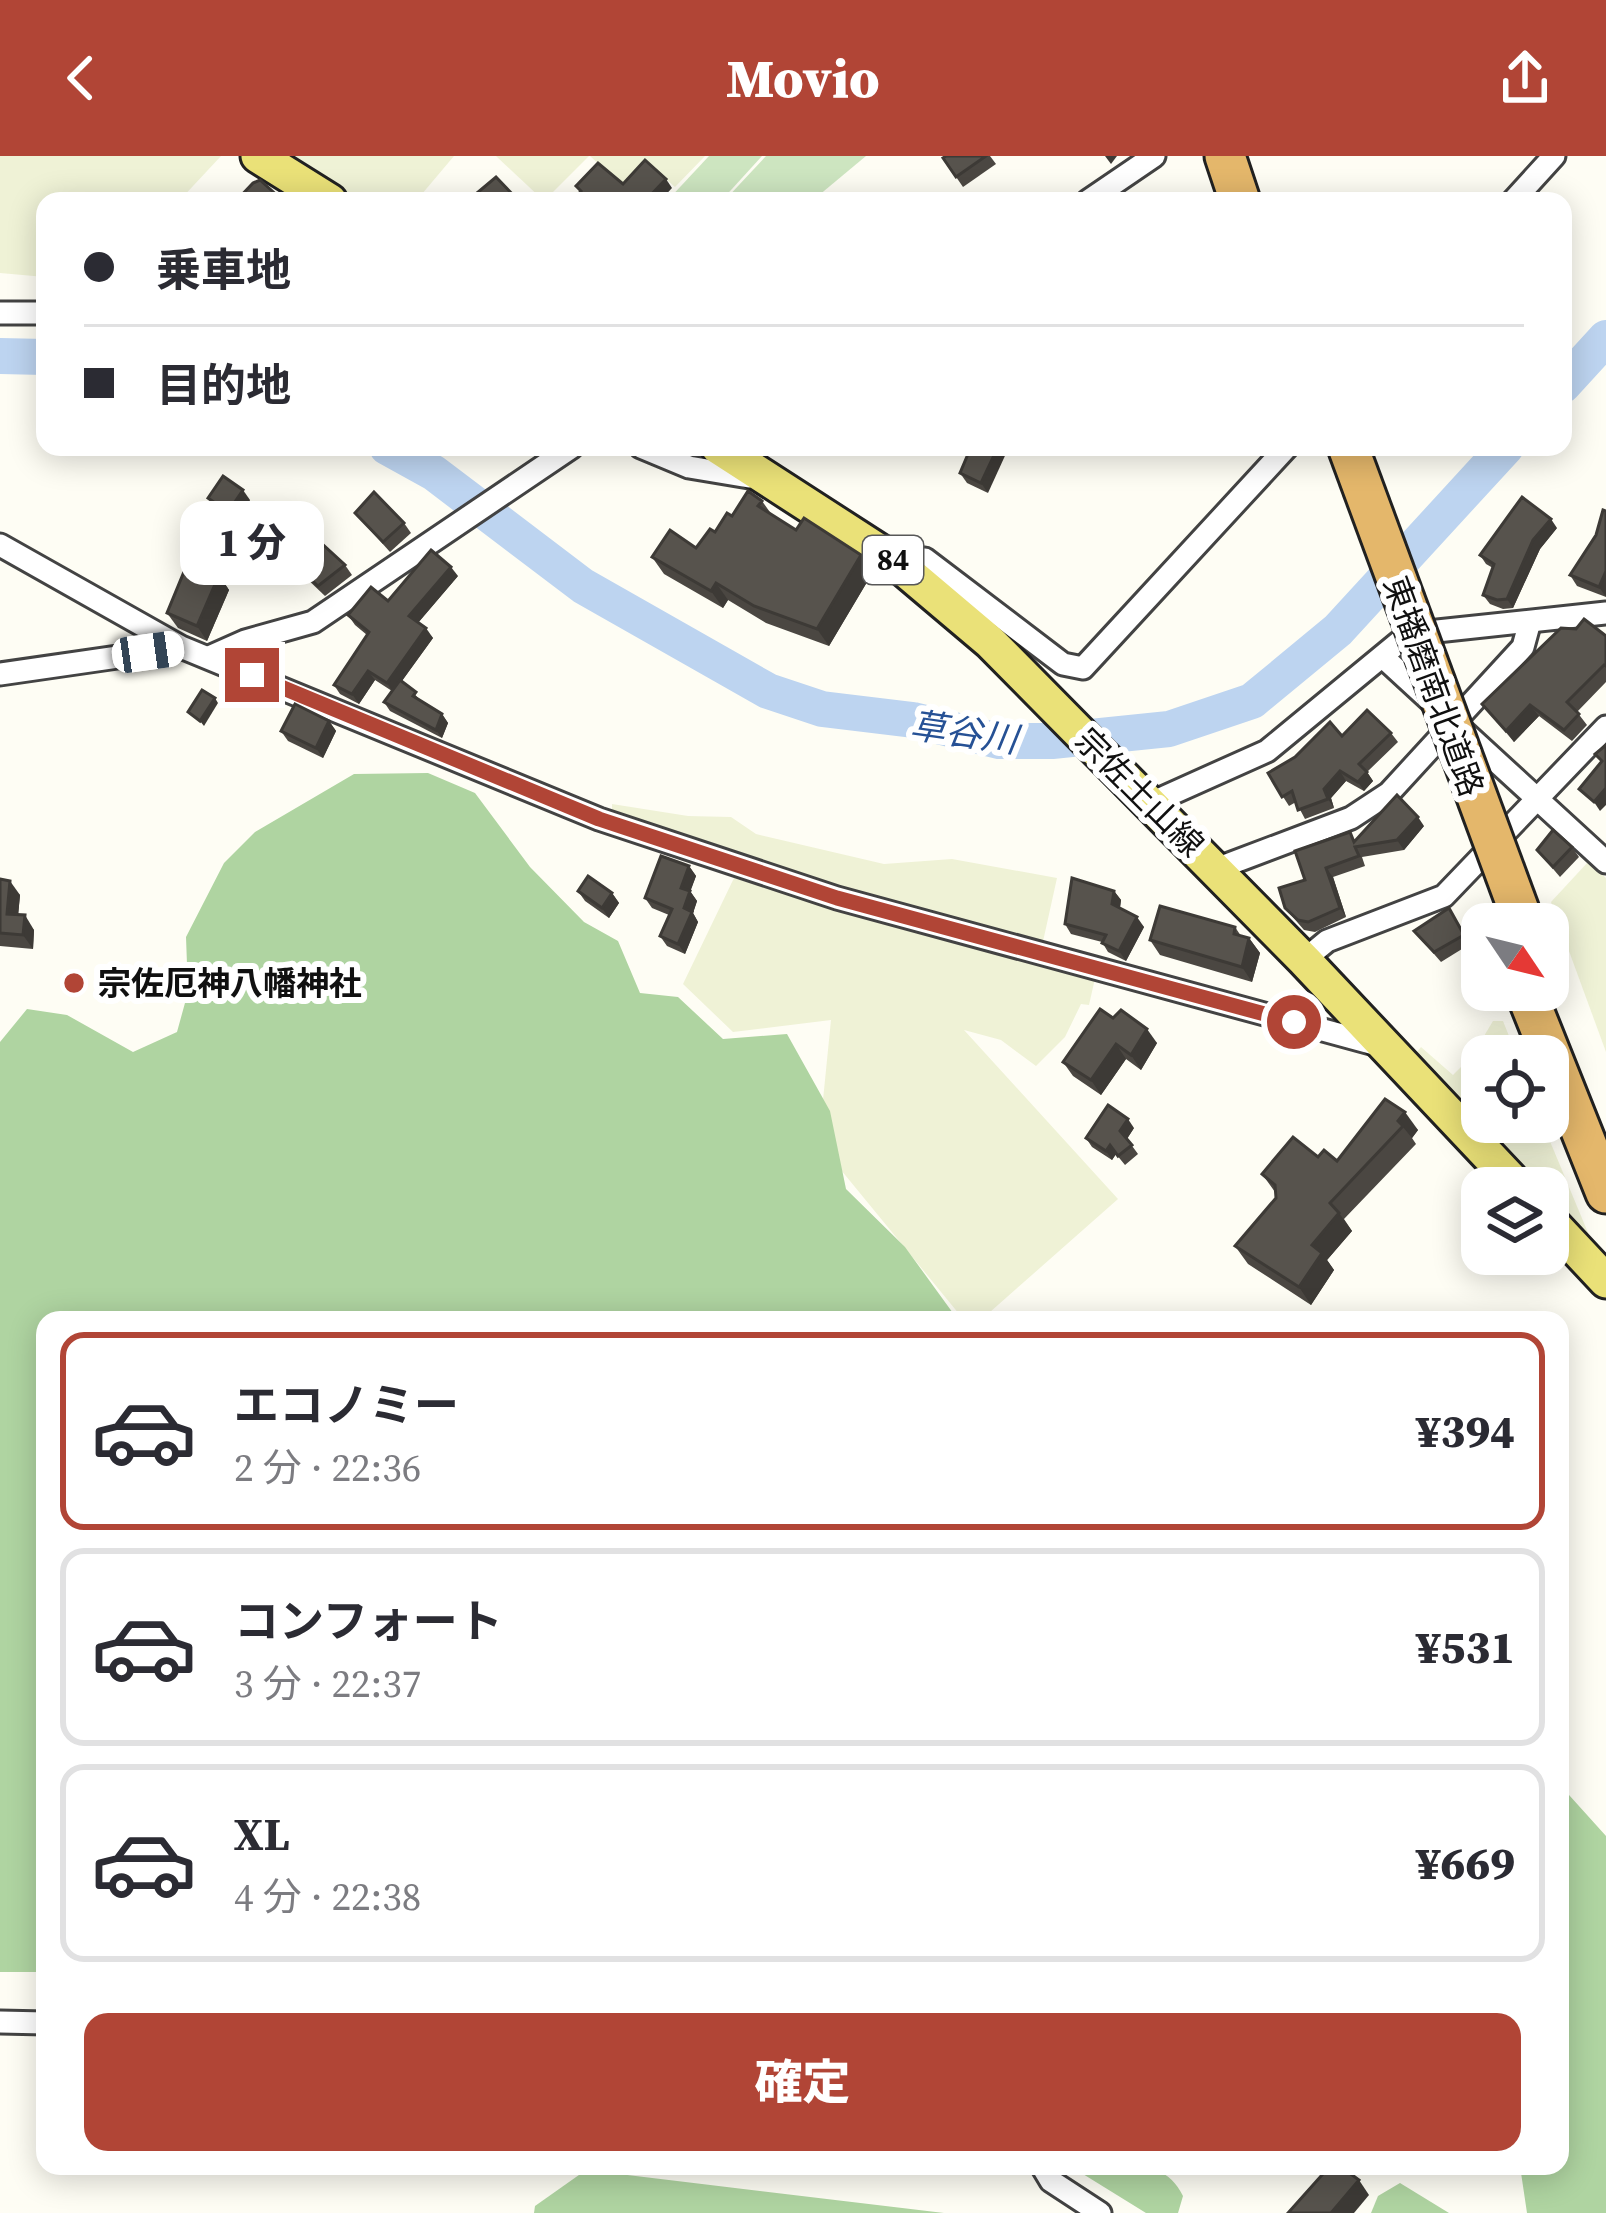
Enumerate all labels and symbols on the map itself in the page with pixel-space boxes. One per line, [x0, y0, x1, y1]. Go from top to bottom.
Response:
callout: 1 分 [180, 501, 324, 585]
road number: 84 [863, 536, 923, 584]
street label: 東播磨南北道路 [1373, 570, 1494, 802]
car [110, 629, 186, 675]
route end [225, 648, 279, 702]
water label: 草谷川 [907, 701, 1025, 765]
street label: 宗佐土山線 [1065, 718, 1214, 867]
north arrow [1461, 903, 1569, 1011]
place label: 宗佐厄神八幡神社 [98, 961, 362, 1006]
marker: 宗佐厄神八幡神社 [61, 970, 87, 996]
route start [1267, 995, 1321, 1049]

